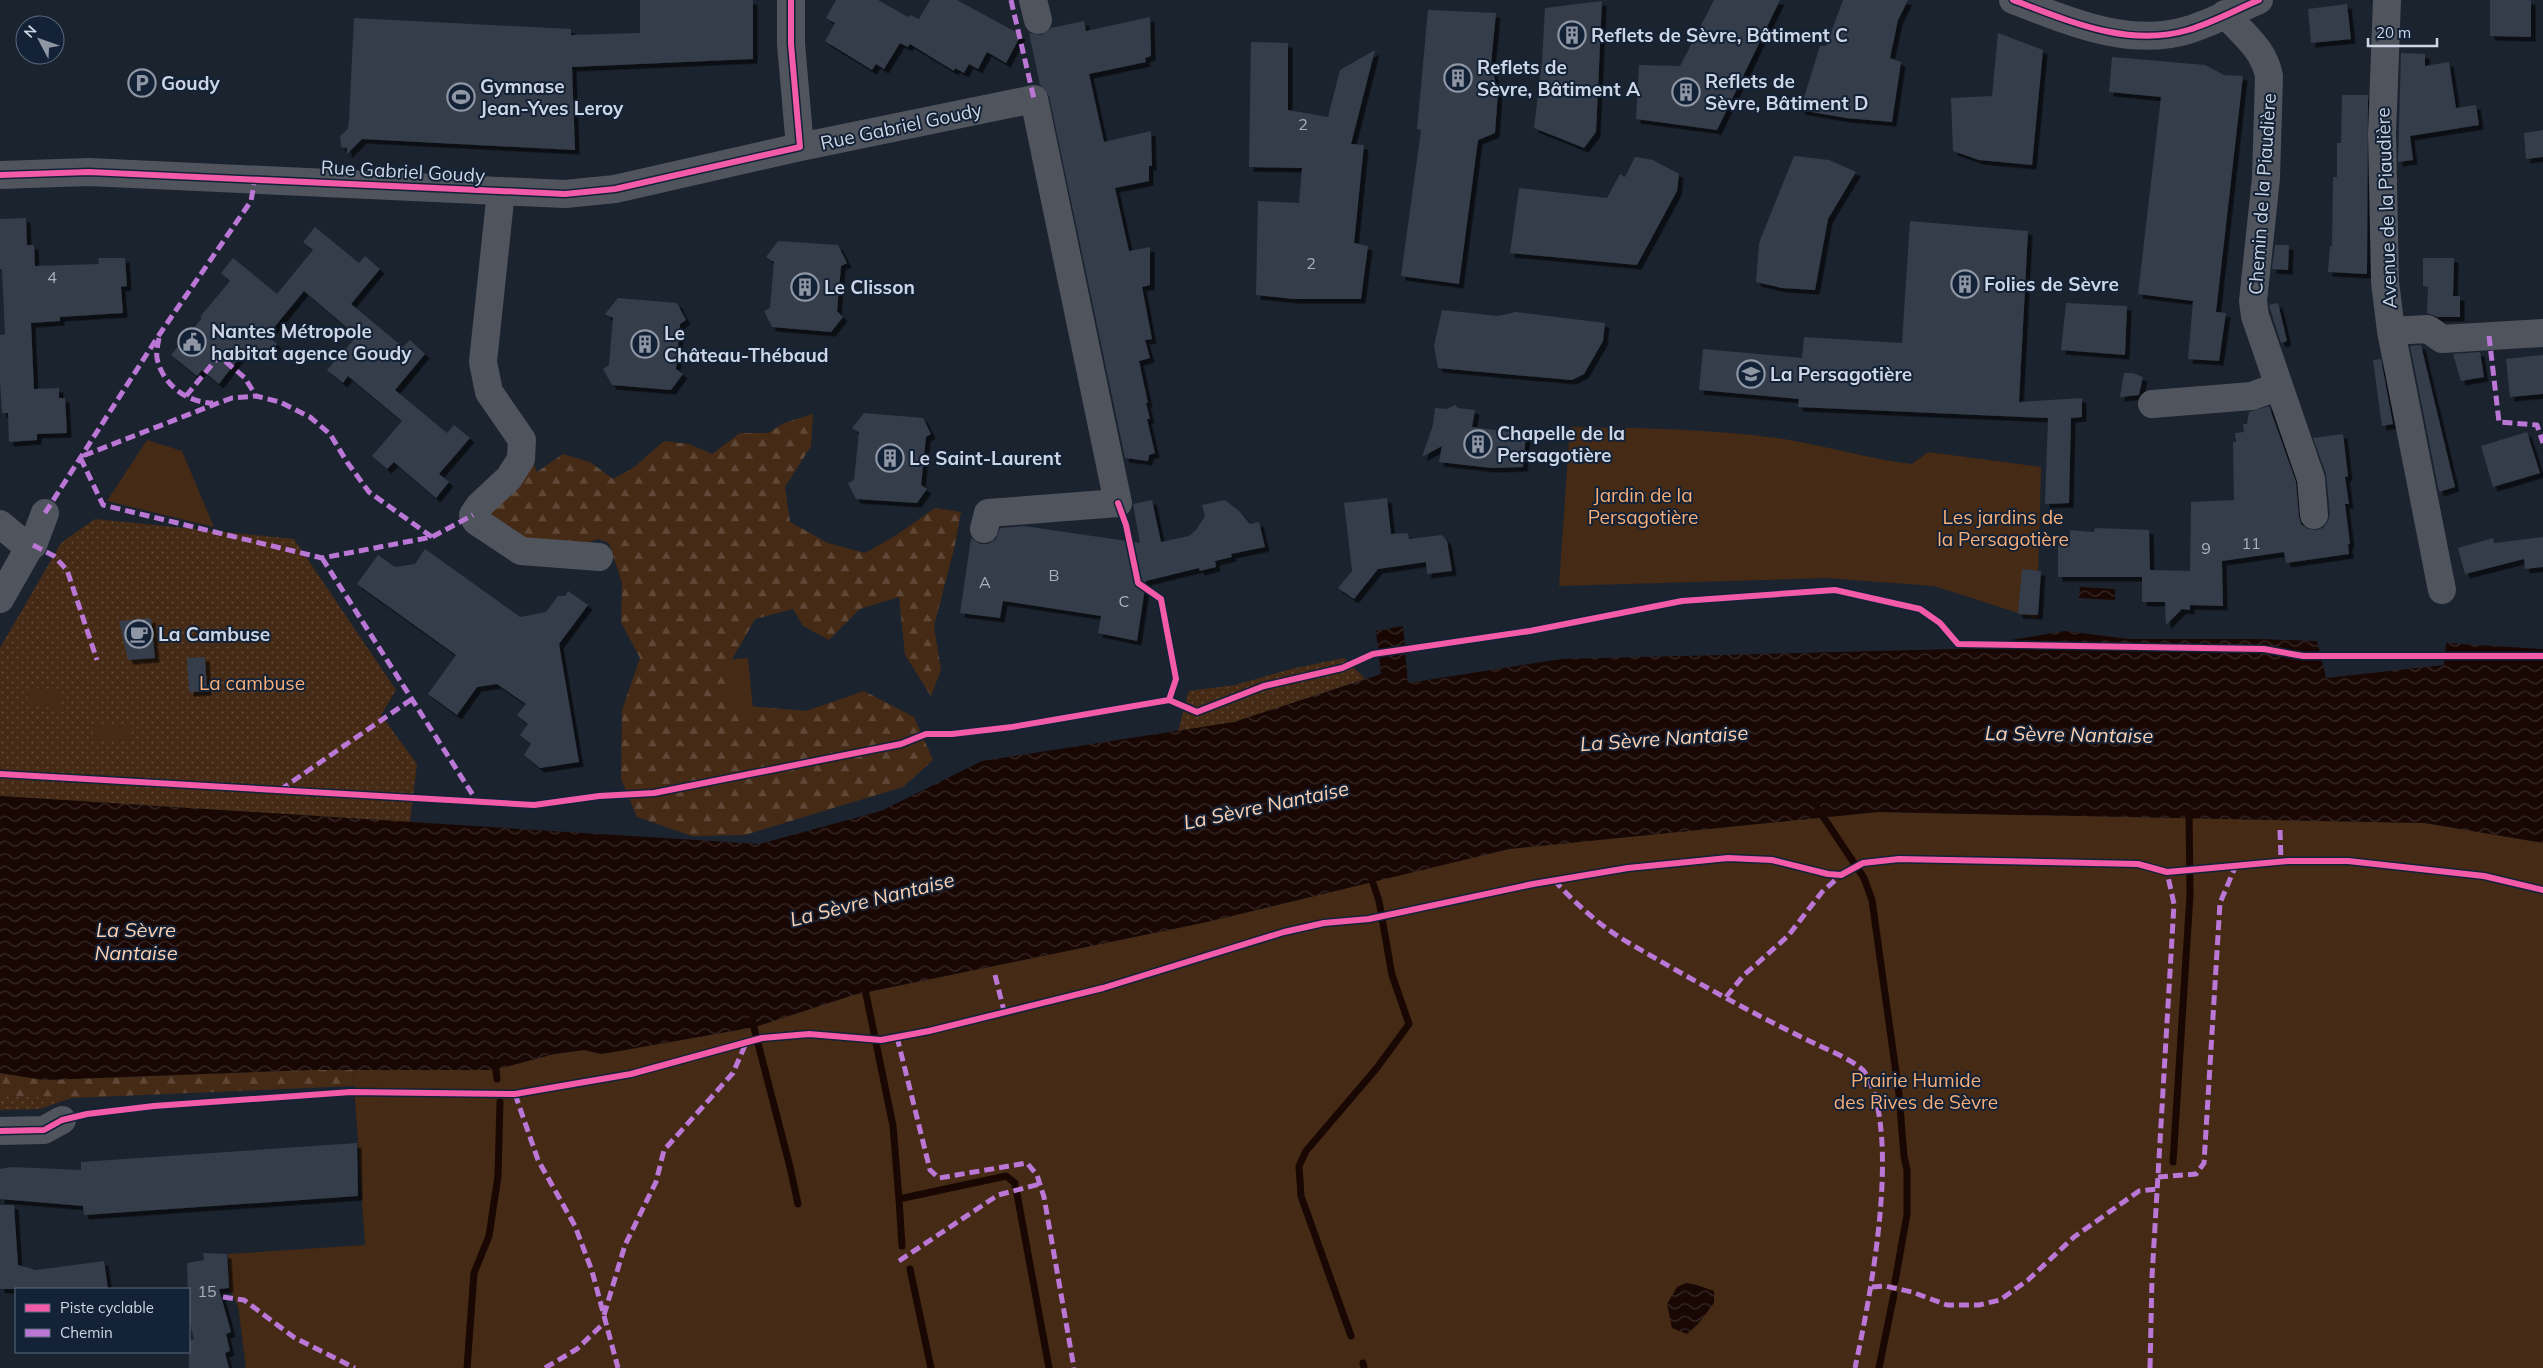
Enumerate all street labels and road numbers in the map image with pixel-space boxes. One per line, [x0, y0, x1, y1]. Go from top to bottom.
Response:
street label: Chemin de la Piaudière [2243, 92, 2281, 296]
street label: Rue Gabriel Goudy [818, 97, 984, 155]
street label: Avenue de la Piaudière [2370, 107, 2402, 309]
street label: Rue Gabriel Goudy [320, 155, 486, 187]

